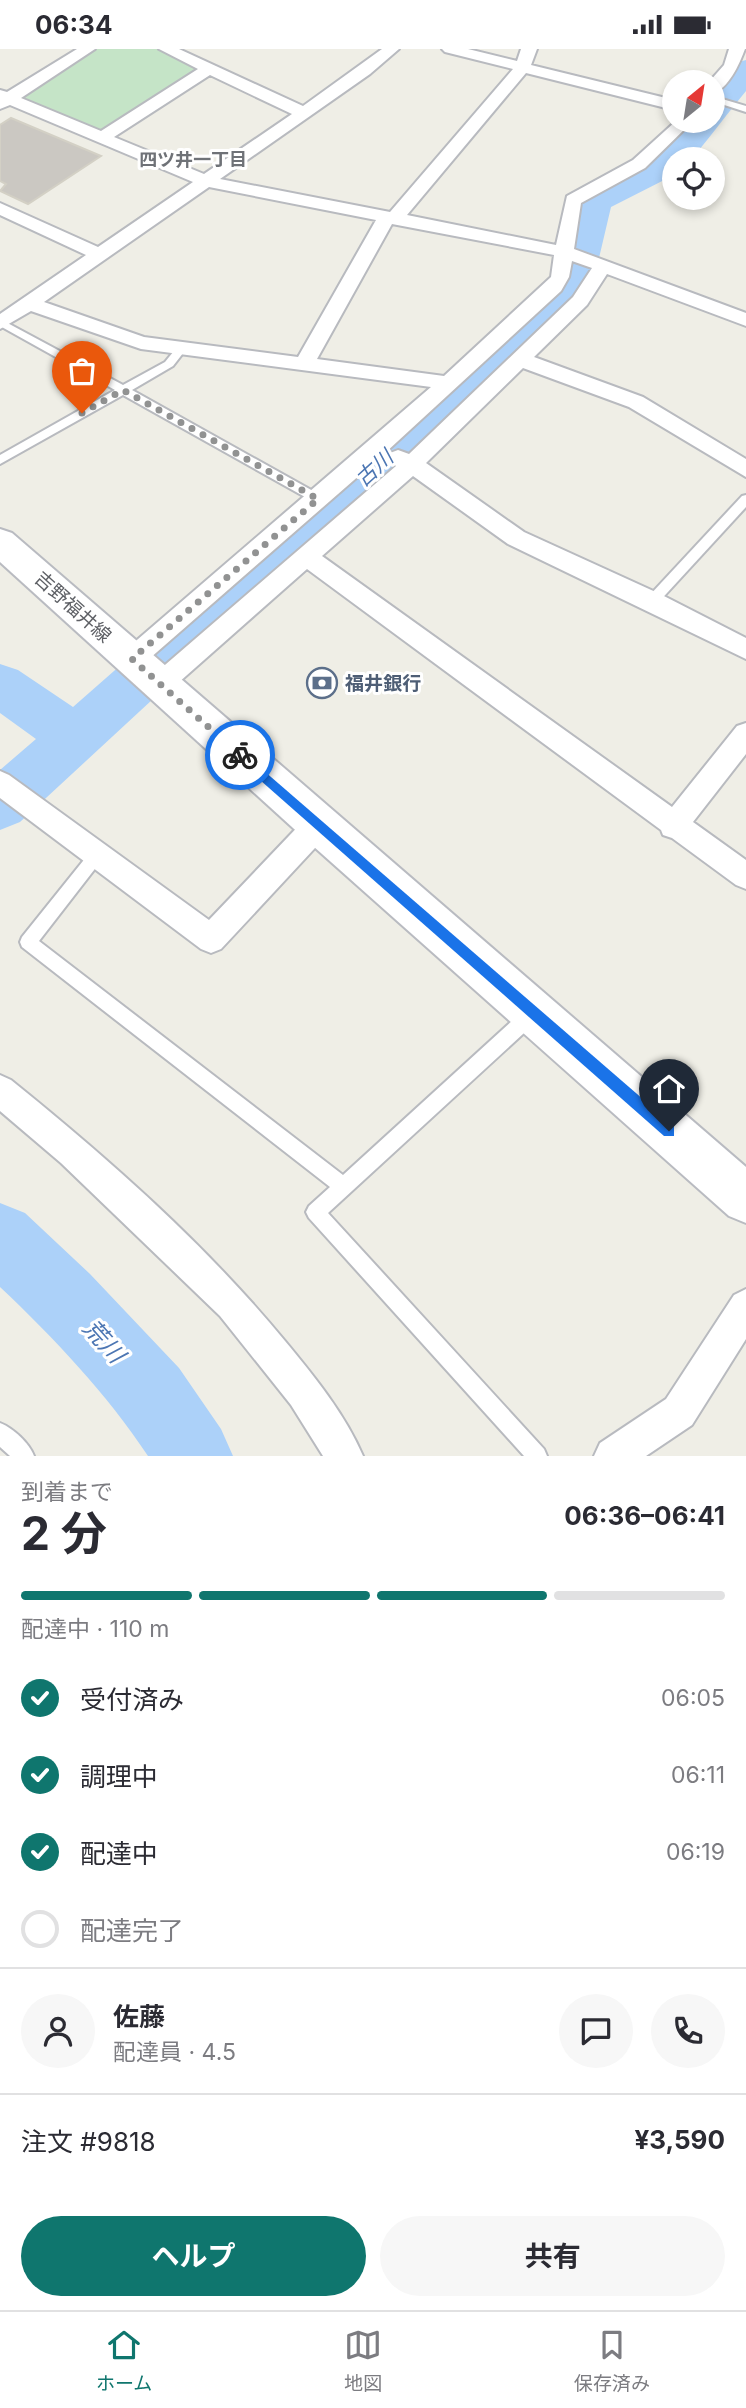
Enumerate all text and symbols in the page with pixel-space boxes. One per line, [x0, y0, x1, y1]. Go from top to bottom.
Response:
text: 06:34 [35, 9, 112, 40]
north arrow [662, 70, 724, 133]
map controls [662, 70, 725, 210]
button: locate [662, 147, 725, 210]
district label: 四ツ井一丁目 [139, 149, 247, 170]
pin [52, 341, 112, 413]
icon: bag [63, 352, 101, 390]
water label: 古川 [350, 443, 399, 491]
street label: 吉野福井線 [30, 567, 116, 647]
bank icon: 福井銀行 [305, 666, 339, 700]
place label: 福井銀行 [345, 672, 421, 695]
courier [205, 720, 275, 790]
icon: bike [221, 736, 259, 774]
pin [639, 1059, 699, 1131]
icon: home [650, 1070, 688, 1108]
water label: 荒川 [77, 1313, 133, 1371]
text: 到着まで [21, 1478, 113, 1506]
text: 06:36–06:41 [564, 1500, 725, 1531]
text: 2 分 [21, 1505, 107, 1561]
text: 配達中 · 110 m [21, 1615, 169, 1643]
icon: check [21, 1679, 59, 1717]
text: 受付済み [80, 1684, 184, 1715]
text: 06:05 [661, 1684, 725, 1712]
icon: check [21, 1756, 59, 1794]
text: 調理中 [80, 1761, 158, 1792]
text: 06:11 [671, 1761, 725, 1789]
icon: check [21, 1833, 59, 1871]
text: 配達中 [80, 1838, 158, 1869]
text: 06:19 [666, 1838, 725, 1866]
text: 配達完了 [80, 1915, 184, 1946]
button: person [21, 1994, 95, 2068]
button: chat [559, 1994, 633, 2068]
button: phone [651, 1994, 725, 2068]
text: 佐藤 [113, 2001, 165, 2032]
text: 配達員 · 4.5 [113, 2038, 236, 2066]
text: ¥3,590 [634, 2124, 725, 2155]
text: 注文 #9818 [21, 2126, 156, 2157]
button: ヘルプ [21, 2216, 366, 2296]
button: 共有 [380, 2216, 725, 2296]
tab: ホーム [96, 2326, 152, 2395]
tab: 地図 [344, 2326, 382, 2395]
tab: 保存済み [574, 2326, 650, 2395]

